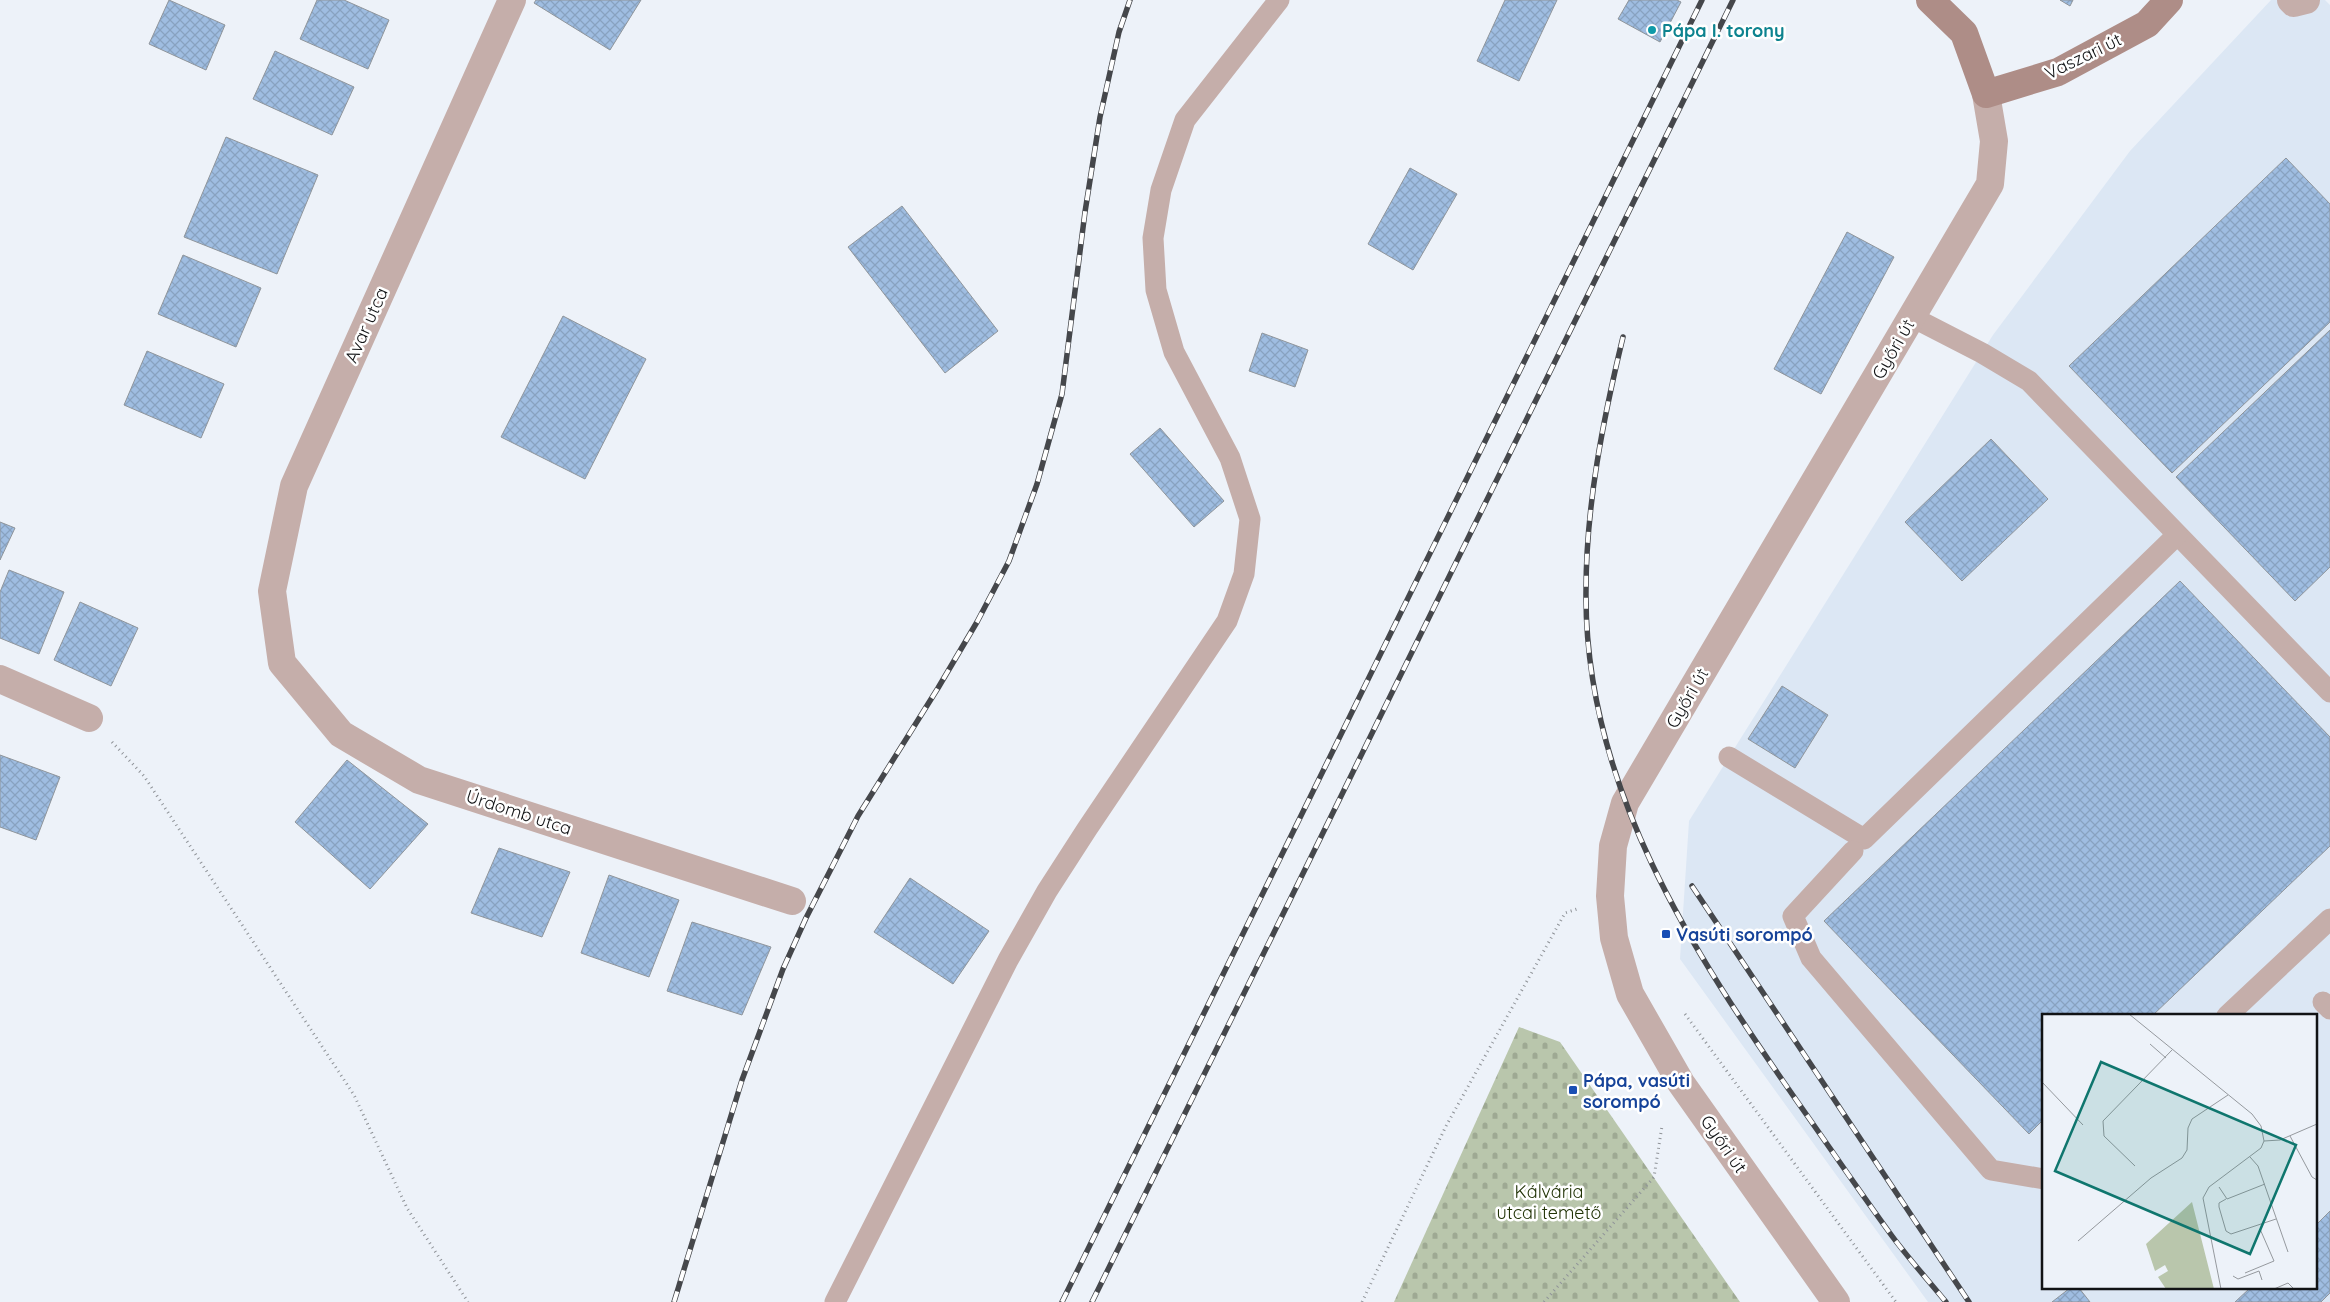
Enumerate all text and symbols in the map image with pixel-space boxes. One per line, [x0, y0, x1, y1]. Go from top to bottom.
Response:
place label: Pápa I. torony [1662, 19, 1785, 42]
marker: Pápa I. torony [1646, 24, 1658, 36]
street label: Vaszari út [2041, 28, 2125, 84]
street label: Avar utca [339, 284, 393, 366]
street label: Győri út [1867, 315, 1919, 383]
street label: Győri út [1661, 664, 1713, 732]
street label: Úrdomb utca [463, 784, 575, 840]
place label: Vasúti sorompó [1676, 923, 1813, 946]
marker: Vasúti sorompó [1660, 928, 1672, 940]
inset map [2042, 1014, 2318, 1290]
place label: Pápa, vasúti sorompó [1583, 1069, 1690, 1113]
marker: Pápa, vasúti sorompó [1567, 1084, 1579, 1096]
street label: Győri út [1696, 1111, 1752, 1177]
park label: Kálvária utcai temető [1497, 1180, 1602, 1224]

